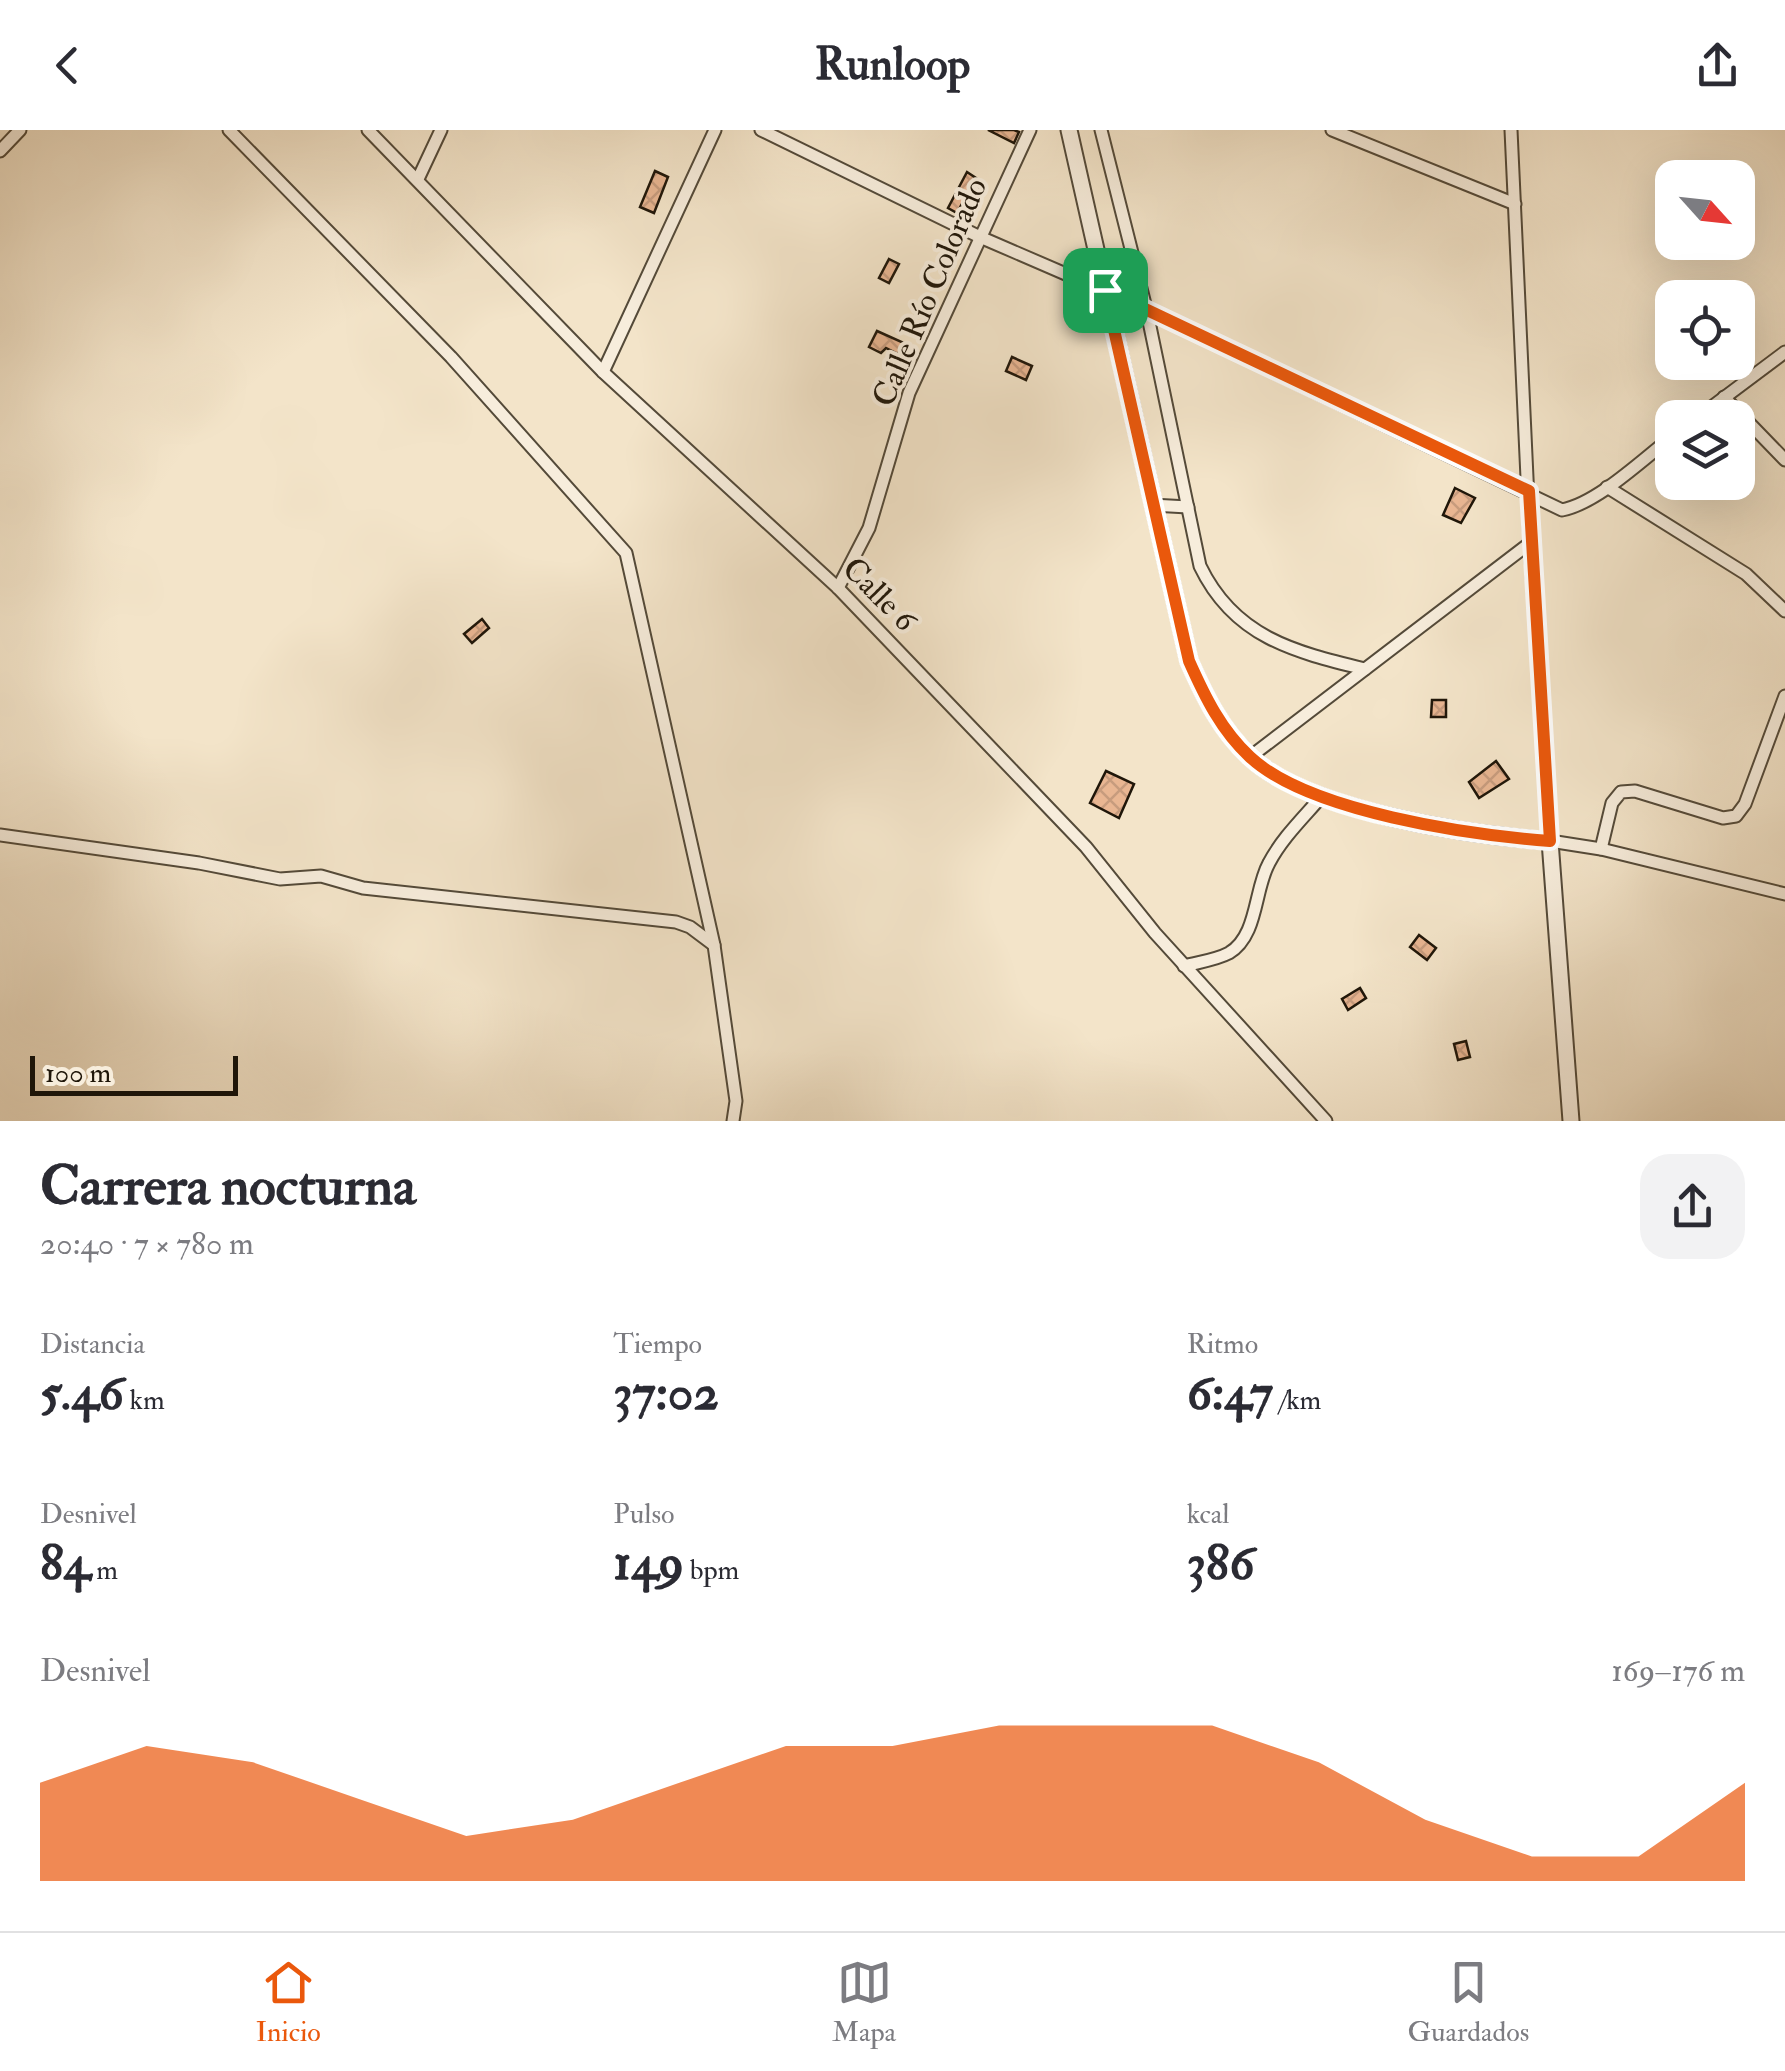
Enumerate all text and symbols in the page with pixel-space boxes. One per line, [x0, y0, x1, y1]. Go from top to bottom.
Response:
text: Runloop [815, 37, 970, 93]
icon: back [40, 38, 95, 93]
icon: share [1690, 38, 1745, 93]
north arrow [1655, 160, 1755, 260]
map controls [1655, 160, 1755, 500]
street label: Calle Río Colorado [864, 172, 996, 413]
pin [1063, 248, 1148, 333]
icon: arrive [1078, 263, 1133, 318]
button: locate [1655, 280, 1755, 380]
button: layers [1655, 400, 1755, 500]
street label: Calle 6 [834, 549, 926, 642]
scale bar [30, 1051, 238, 1096]
text: 100 m [45, 1056, 111, 1091]
text: Carrera nocturna [40, 1152, 416, 1221]
button: share [1640, 1154, 1745, 1259]
text: 20:40 · 7 × 780 m [40, 1224, 254, 1264]
text: Distancia [40, 1327, 145, 1362]
text: Tiempo [613, 1327, 702, 1362]
text: Ritmo [1187, 1327, 1258, 1362]
text: 5.46 [40, 1362, 124, 1425]
text: 37:02 [613, 1362, 719, 1425]
text: 6:47 [1187, 1362, 1273, 1425]
text: km [124, 1383, 165, 1418]
text: /km [1273, 1383, 1321, 1418]
text: Desnivel [40, 1497, 137, 1532]
text: Pulso [613, 1497, 674, 1532]
text: kcal [1187, 1497, 1230, 1532]
text: 84 [40, 1532, 90, 1595]
text: 149 [613, 1532, 684, 1595]
text: 386 [1187, 1532, 1255, 1595]
text: m [90, 1553, 118, 1588]
text: bpm [684, 1553, 739, 1588]
text: Desnivel [40, 1651, 150, 1691]
text: 169–176 m [1611, 1651, 1745, 1691]
tab: Inicio [256, 1955, 321, 2050]
tab: Mapa [832, 1955, 896, 2050]
tab: Guardados [1407, 1955, 1529, 2050]

